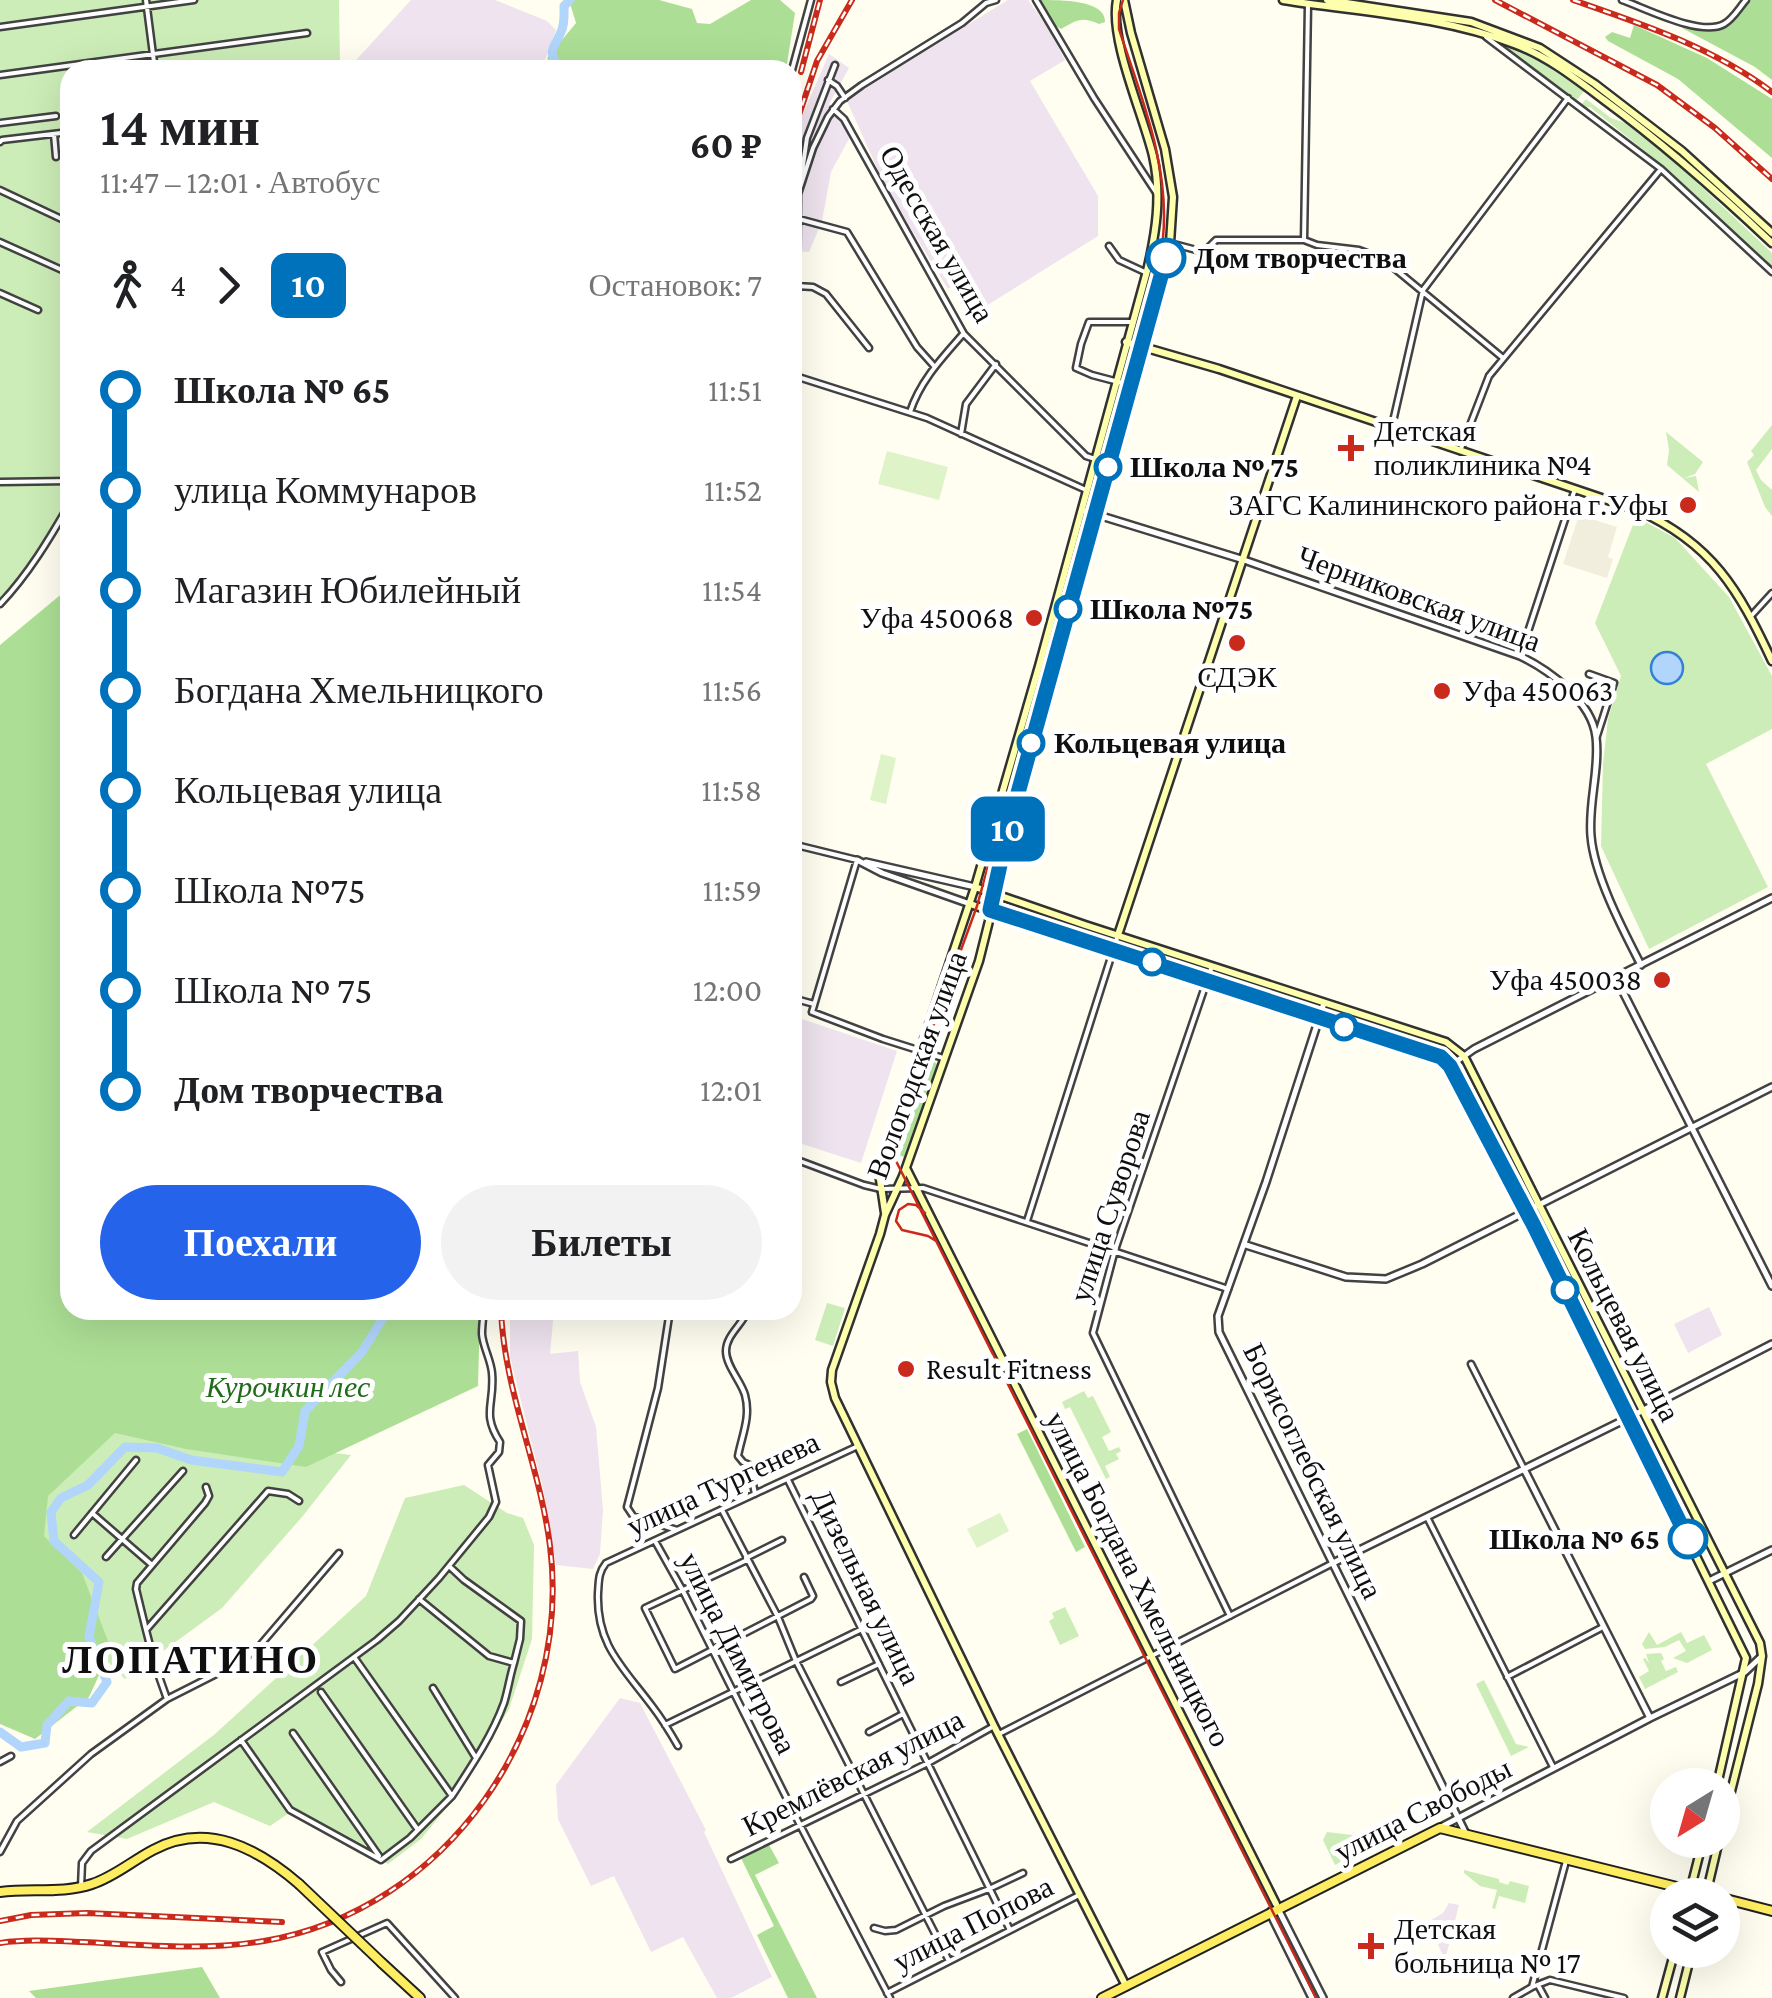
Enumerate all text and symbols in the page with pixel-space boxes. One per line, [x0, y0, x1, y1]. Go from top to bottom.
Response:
text: 14 мин [100, 96, 260, 157]
text: 60 ₽ [690, 124, 762, 166]
street label: Одесская улица [874, 140, 1001, 328]
text: 11:47 – 12:01 · Автобус [100, 164, 380, 200]
marker: Дом творчества [1147, 239, 1185, 277]
place label: Дом творчества [1194, 241, 1407, 274]
icon: walk [100, 258, 155, 313]
icon: forward [201, 258, 256, 313]
text: 10 [291, 266, 326, 305]
text: 4 [170, 267, 186, 303]
text: Остановок: 7 [588, 267, 762, 303]
text: Школа № 65 [174, 369, 391, 411]
text: 11:51 [708, 372, 762, 408]
place label: Детская поликлиника №4 [1374, 414, 1592, 481]
marker: Детская поликлиника №4 [1338, 435, 1364, 461]
place label: Школа № 75 [1130, 450, 1299, 483]
marker: Школа № 75 [1095, 454, 1121, 480]
text: улица Коммунаров [174, 469, 477, 511]
text: 11:52 [704, 472, 762, 508]
place label: ЗАГС Калининского района г.Уфы [1228, 488, 1668, 521]
marker: ЗАГС Калининского района г.Уфы [1677, 494, 1699, 516]
street label: Черниковская улица [1293, 539, 1545, 658]
text: Магазин Юбилейный [174, 569, 521, 611]
text: 11:54 [702, 572, 762, 608]
place label: Школа №75 [1090, 592, 1253, 625]
marker: Школа №75 [1055, 596, 1081, 622]
place label: Уфа 450068 [860, 601, 1014, 634]
marker: Уфа 450068 [1023, 607, 1045, 629]
marker: СДЭК [1226, 632, 1248, 654]
place label: СДЭК [1197, 660, 1278, 693]
text: Богдана Хмельницкого [174, 669, 544, 711]
text: 11:56 [702, 672, 762, 708]
place label: Уфа 450063 [1462, 674, 1613, 707]
marker: Уфа 450063 [1431, 680, 1453, 702]
place label: Кольцевая улица [1054, 726, 1286, 759]
marker: Кольцевая улица [1018, 730, 1044, 756]
text: Кольцевая улица [174, 769, 442, 811]
text: 11:58 [701, 772, 762, 808]
line badge: 10 [963, 796, 1053, 862]
text: 10 [991, 810, 1025, 849]
text: Школа №75 [174, 869, 366, 911]
text: 11:59 [703, 872, 762, 908]
street label: Вологодская улица [860, 947, 973, 1183]
unlabelled marker [1139, 949, 1165, 975]
place label: Уфа 450038 [1489, 963, 1642, 996]
text: Школа № 75 [174, 969, 372, 1011]
marker: Уфа 450038 [1651, 969, 1673, 991]
text: 12:00 [693, 972, 762, 1008]
unlabelled marker [1331, 1014, 1357, 1040]
text: Дом творчества [174, 1069, 444, 1111]
text: 12:01 [700, 1072, 762, 1108]
street label: улица Суворова [1063, 1106, 1156, 1306]
button: Поехали [100, 1185, 421, 1300]
button: Билеты [441, 1185, 762, 1300]
street label: Кольцевая улица [1562, 1223, 1687, 1427]
unlabelled marker [1552, 1277, 1578, 1303]
street label: Борисоглебская улица [1237, 1338, 1390, 1604]
place label: Result Fitness [926, 1352, 1092, 1385]
marker: Result Fitness [895, 1358, 917, 1380]
park label: Курочкин лес [205, 1370, 370, 1403]
street label: улица Богдана Хмельницкого [1039, 1406, 1238, 1752]
street label: улица Тургенева [621, 1425, 824, 1542]
street label: Дизельная улица [805, 1484, 928, 1690]
marker: Школа № 65 [1669, 1520, 1707, 1558]
place label: Школа № 65 [1489, 1522, 1660, 1555]
street label: улица Димитрова [673, 1546, 804, 1759]
district label: ЛОПАТИНО [62, 1637, 320, 1682]
street label: Кремлёвская улица [737, 1703, 969, 1843]
street label: улица Свободы [1329, 1751, 1516, 1868]
north arrow [1650, 1768, 1740, 1858]
map controls [1650, 1768, 1740, 1968]
street label: улица Попова [888, 1869, 1058, 1978]
button: layers [1650, 1878, 1740, 1968]
place label: Детская больница № 17 [1394, 1912, 1581, 1979]
marker: Детская больница № 17 [1358, 1933, 1384, 1959]

